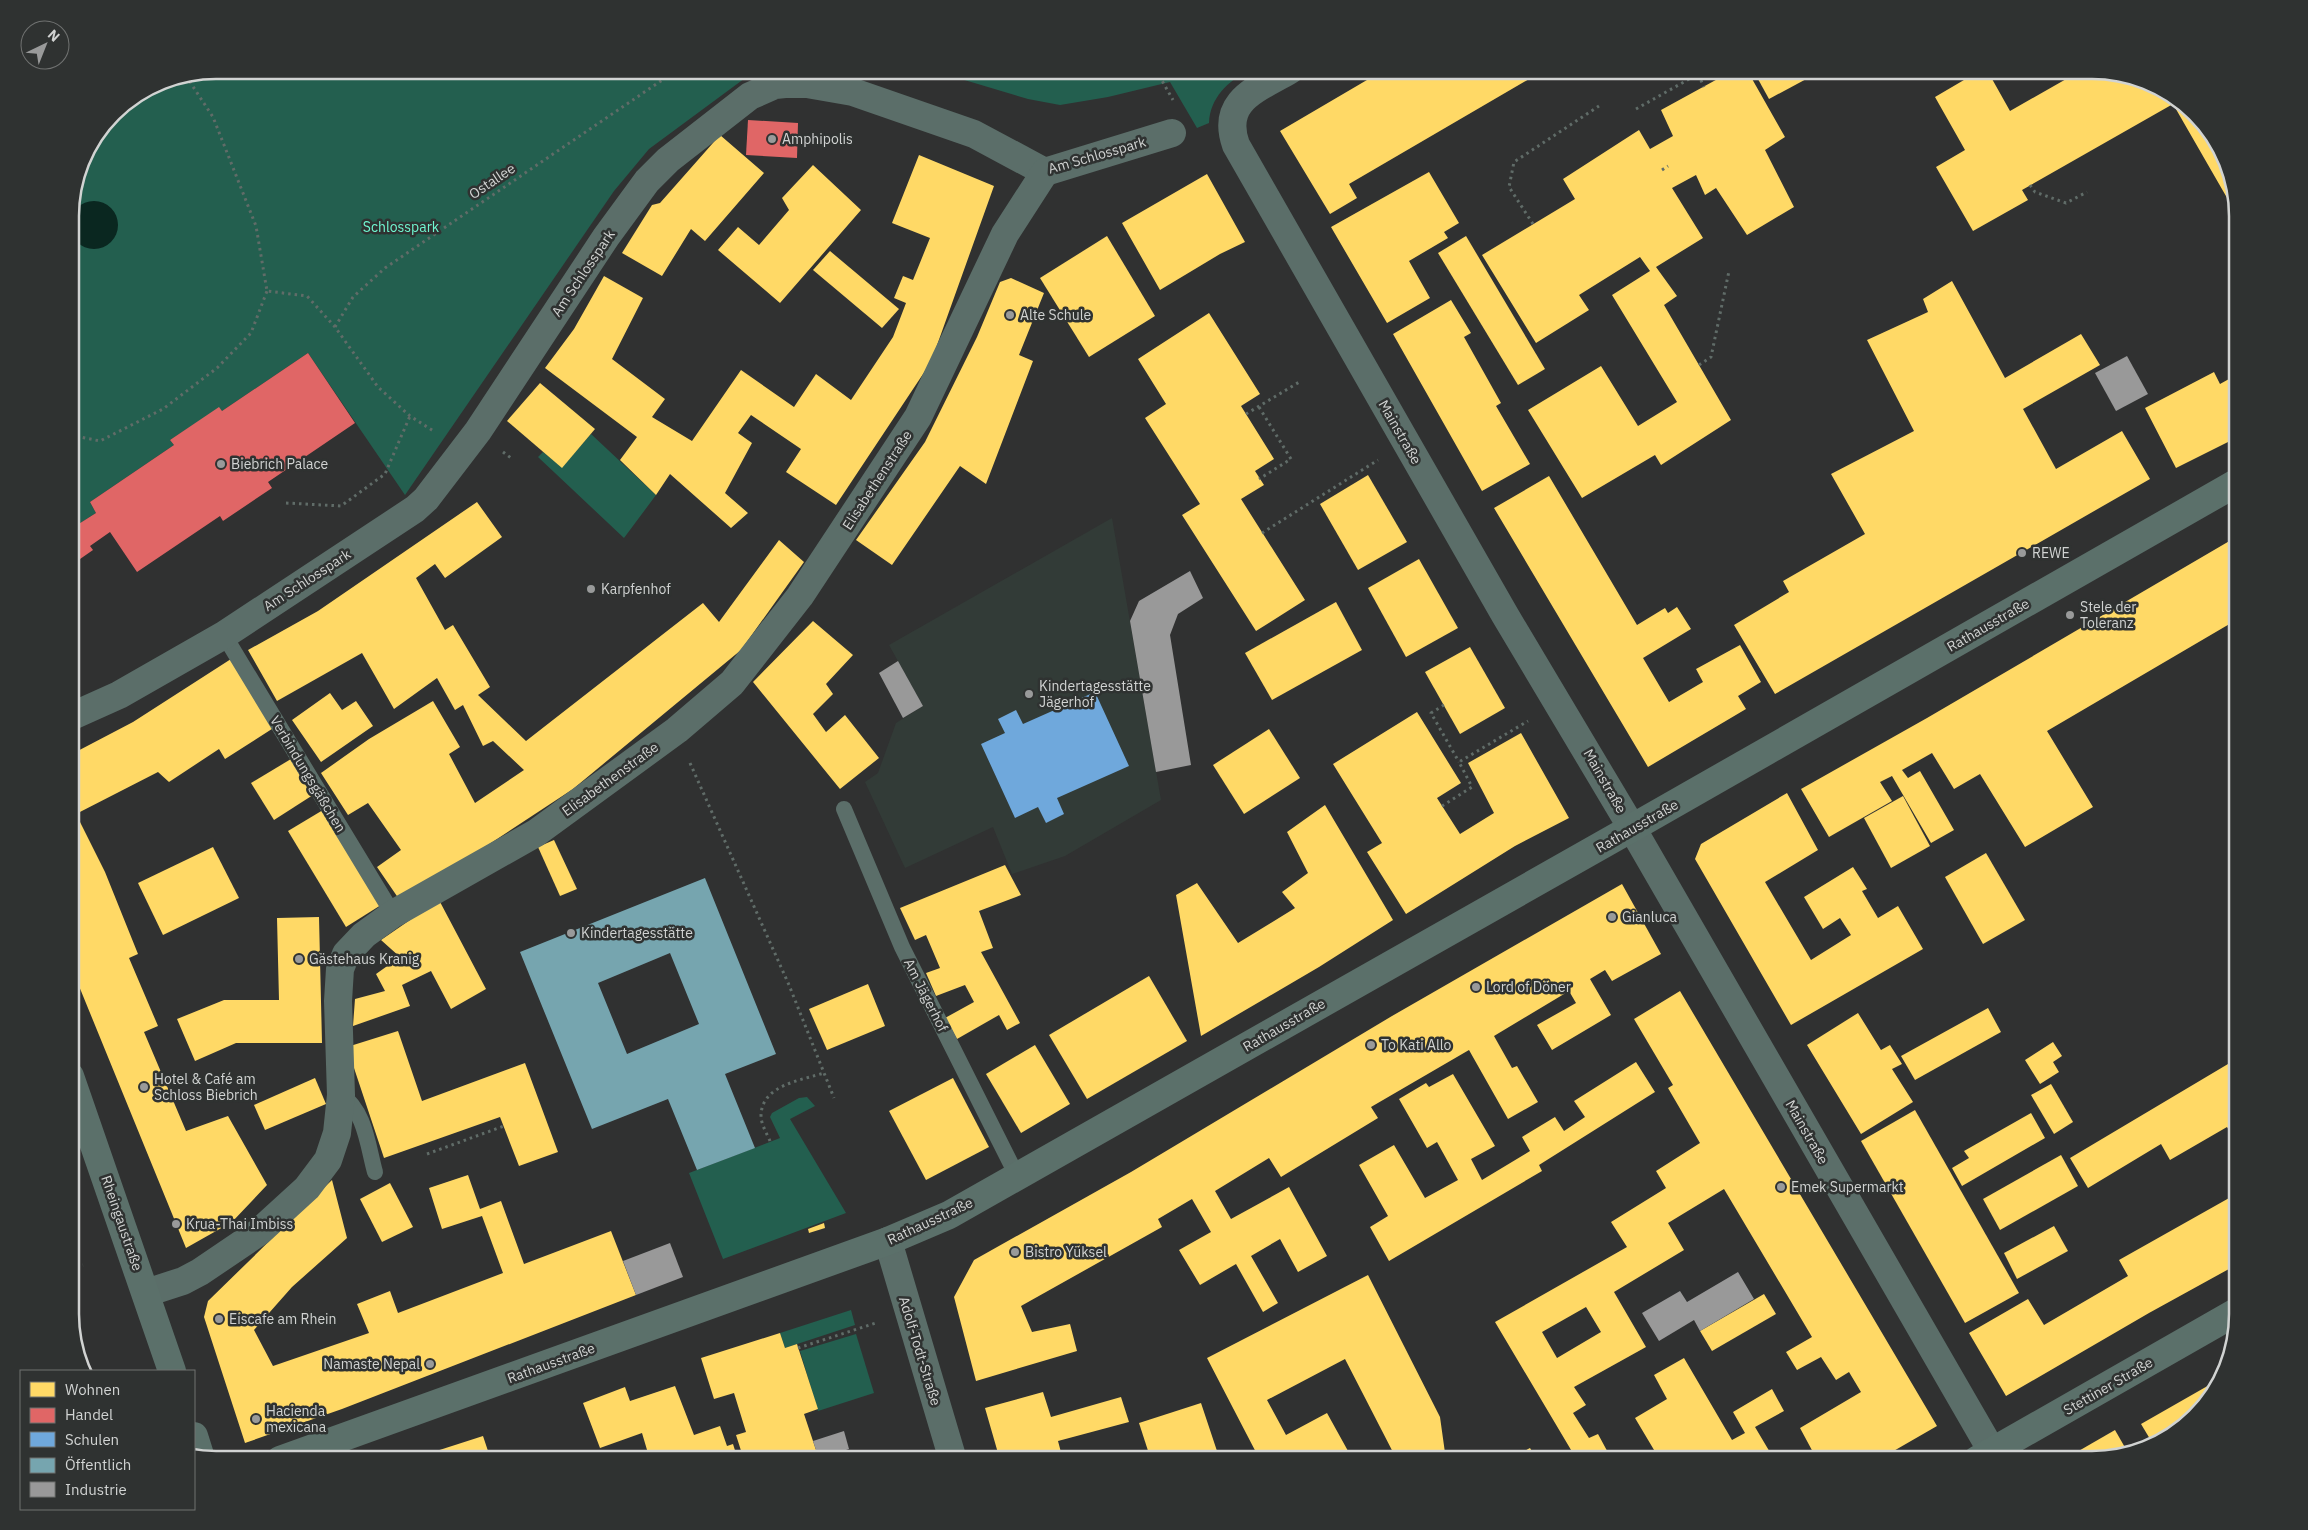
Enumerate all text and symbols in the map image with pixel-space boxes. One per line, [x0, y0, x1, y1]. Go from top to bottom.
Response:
north arrow [20, 20, 70, 70]
text: N [44, 25, 64, 46]
place label: Amphipolis [782, 130, 853, 148]
street label: Am Schlosspark [1046, 132, 1149, 178]
marker: Amphipolis [766, 133, 778, 145]
street label: Ostallee [465, 159, 519, 203]
park label: Schlosspark [363, 218, 440, 236]
street label: Am Schlosspark [547, 226, 619, 320]
place label: Alte Schule [1020, 306, 1091, 324]
marker: Alte Schule [1004, 309, 1016, 321]
street label: Mainstraße [1374, 397, 1426, 468]
street label: Elisabethenstraße [838, 427, 916, 533]
place label: Biebrich Palace [231, 455, 328, 473]
marker: Biebrich Palace [215, 458, 227, 470]
place label: REWE [2032, 544, 2070, 562]
street label: Am Schlosspark [260, 545, 355, 615]
marker: REWE [2016, 547, 2028, 559]
place label: Karpfenhof [601, 580, 671, 598]
marker: Karpfenhof [585, 583, 597, 595]
street label: Rathausstraße [1944, 594, 2033, 656]
place label: Stele der Toleranz [2080, 598, 2136, 632]
marker: Stele der Toleranz [2064, 609, 2076, 621]
place label: Kindertagesstätte Jägerhof [1039, 677, 1151, 711]
marker: Kindertagesstätte Jägerhof [1023, 688, 1035, 700]
street label: Verbindungsgäßchen [266, 712, 350, 836]
street label: Elisabethenstraße [558, 738, 662, 820]
street label: Mainstraße [1579, 746, 1631, 817]
street label: Rathausstraße [1593, 795, 1682, 857]
place label: Gianluca [1622, 908, 1677, 926]
marker: Gianluca [1606, 911, 1618, 923]
place label: Kindertagesstätte [581, 924, 693, 942]
marker: Kindertagesstätte [565, 927, 577, 939]
place label: Gästehaus Kranig [309, 950, 420, 968]
marker: Gästehaus Kranig [293, 953, 305, 965]
street label: Am Jägerhof [900, 955, 952, 1035]
place label: Lord of Döner [1486, 978, 1571, 996]
marker: Lord of Döner [1470, 981, 1482, 993]
street label: Rathausstraße [1240, 994, 1329, 1056]
place label: To Kati Allo [1381, 1036, 1452, 1054]
marker: To Kati Allo [1365, 1039, 1377, 1051]
place label: Hotel & Café am Schloss Biebrich [154, 1070, 258, 1104]
marker: Hotel & Café am Schloss Biebrich [138, 1081, 150, 1093]
street label: Mainstraße [1781, 1097, 1833, 1168]
street label: Rheingaustraße [97, 1173, 147, 1273]
place label: Emek Supermarkt [1791, 1178, 1904, 1196]
marker: Emek Supermarkt [1775, 1181, 1787, 1193]
street label: Rathausstraße [884, 1193, 976, 1249]
place label: Krua-Thai Imbiss [186, 1215, 294, 1233]
marker: Krua-Thai Imbiss [170, 1218, 182, 1230]
place label: Bistro Yüksel [1025, 1243, 1107, 1261]
marker: Bistro Yüksel [1009, 1246, 1021, 1258]
street label: Adolf-Todt-Straße [895, 1294, 945, 1408]
place label: Eiscafe am Rhein [229, 1310, 337, 1328]
marker: Eiscafe am Rhein [213, 1313, 225, 1325]
street label: Rathausstraße [505, 1339, 598, 1387]
street label: Stettiner Straße [2060, 1353, 2156, 1419]
place label: Namaste Nepal [323, 1355, 420, 1373]
marker: Namaste Nepal [424, 1358, 436, 1370]
legend [20, 1370, 195, 1510]
text: Wohnen [65, 1380, 120, 1399]
place label: Hacienda mexicana [266, 1402, 327, 1436]
text: Handel [65, 1405, 113, 1424]
marker: Hacienda mexicana [250, 1413, 262, 1425]
text: Schulen [65, 1430, 119, 1449]
text: Öffentlich [65, 1455, 131, 1474]
text: Industrie [65, 1480, 127, 1499]

